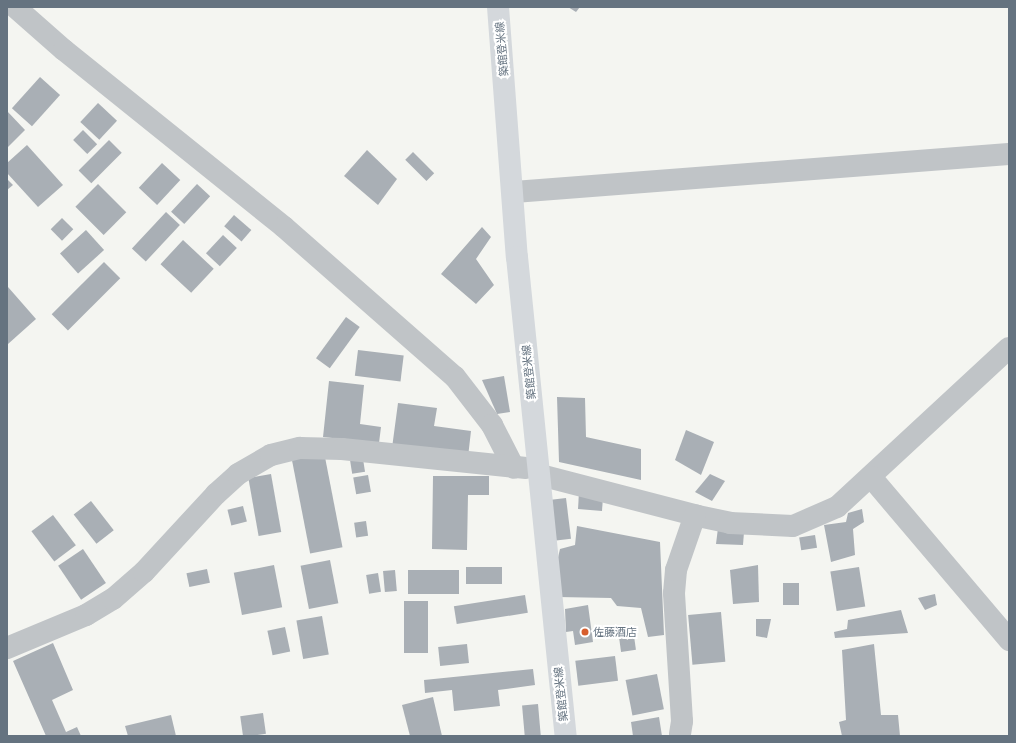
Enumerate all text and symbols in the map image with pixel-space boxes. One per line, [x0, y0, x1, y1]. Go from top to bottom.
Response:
street label: 築館登米線 [493, 21, 511, 77]
street label: 築館登米線 [520, 344, 538, 400]
place label: 佐藤酒店 [593, 625, 637, 639]
marker: 佐藤酒店 [580, 627, 590, 637]
street label: 築館登米線 [552, 666, 570, 722]

